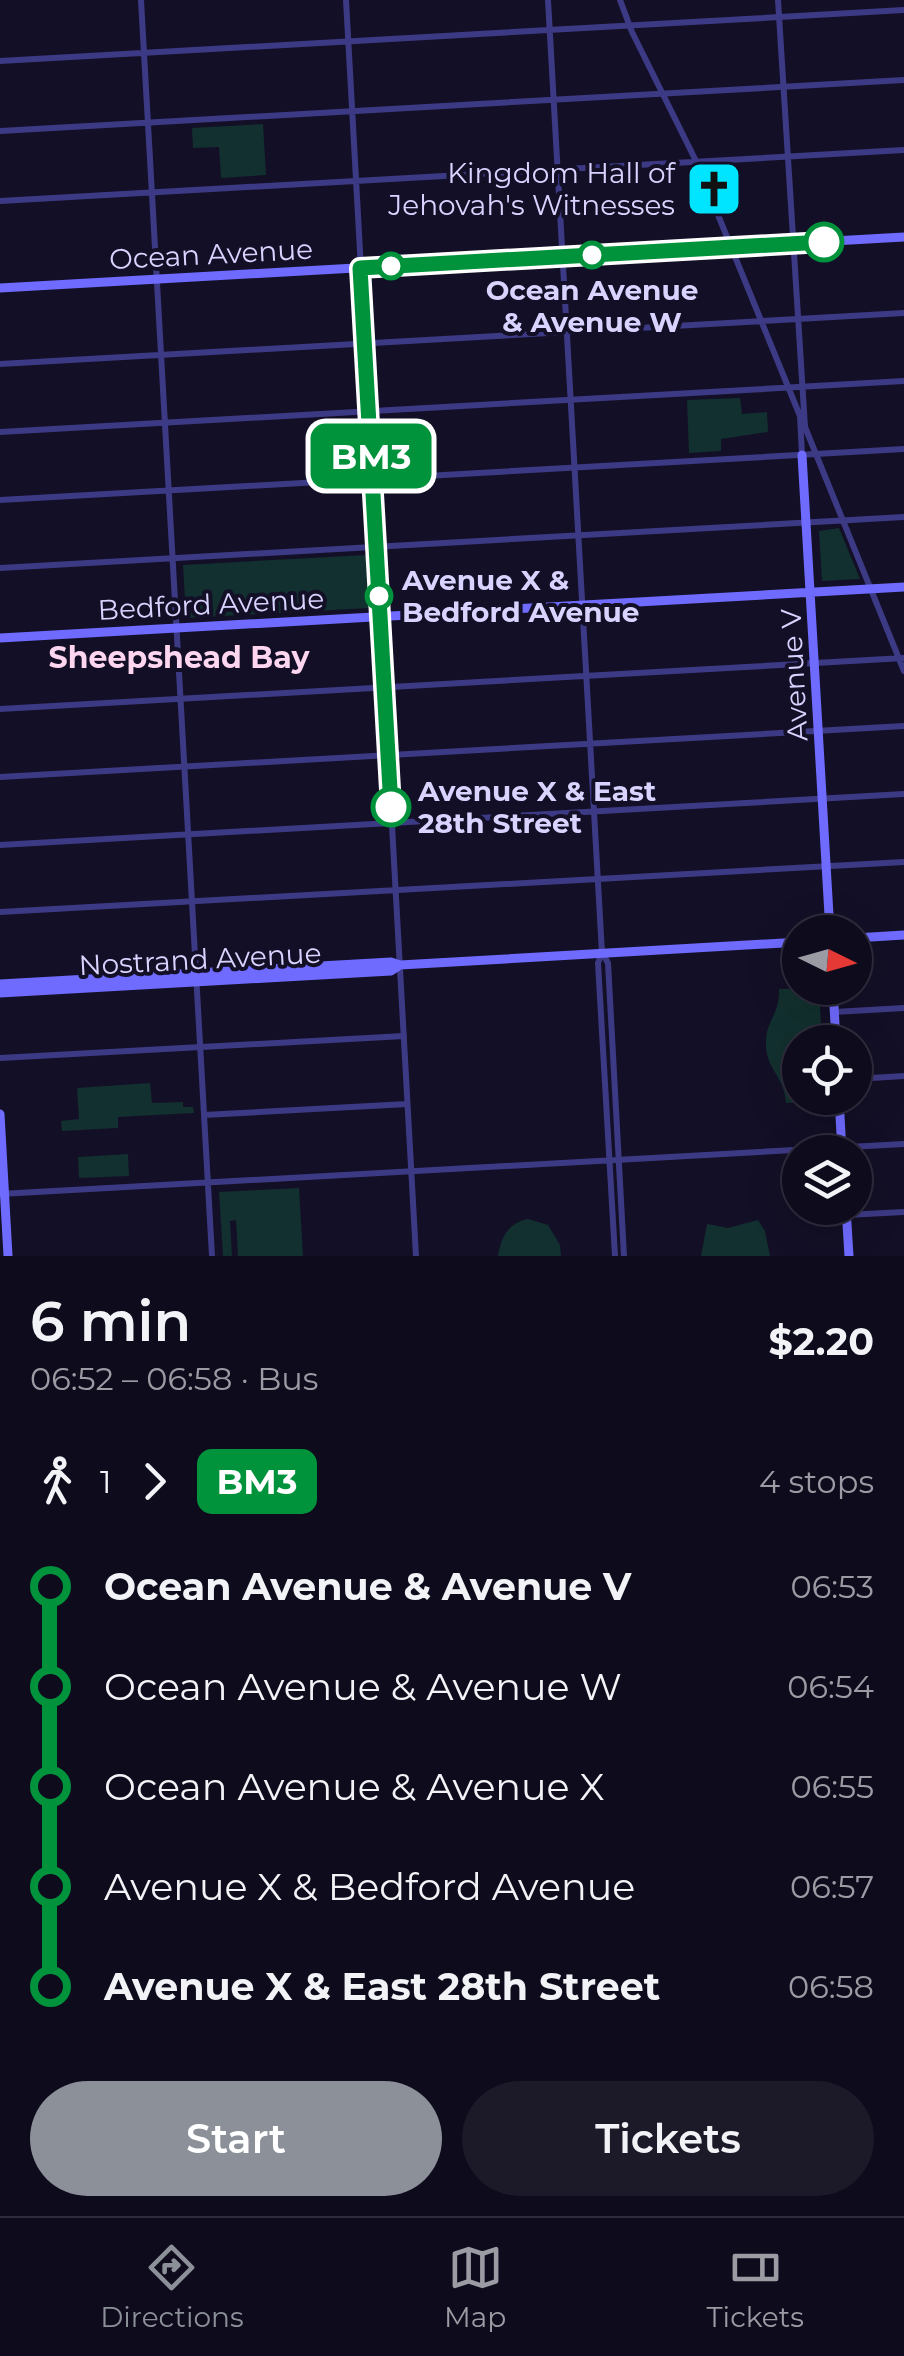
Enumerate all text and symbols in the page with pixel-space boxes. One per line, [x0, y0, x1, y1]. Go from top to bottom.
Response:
place label: Kingdom Hall of Jehovah's Witnesses [387, 156, 676, 222]
church icon: Kingdom Hall of Jehovah's Witnesses [684, 159, 744, 219]
unlabelled marker [805, 223, 843, 261]
street label: Ocean Avenue [108, 232, 314, 276]
marker: Ocean Avenue & Avenue W [579, 242, 605, 268]
unlabelled marker [378, 253, 404, 279]
place label: Ocean Avenue & Avenue W [486, 273, 698, 339]
line badge: BM3 [314, 424, 428, 488]
text: BM3 [331, 435, 411, 478]
place label: Avenue X & Bedford Avenue [401, 563, 639, 629]
street label: Bedford Avenue [97, 581, 325, 627]
marker: Avenue X & Bedford Avenue [366, 583, 392, 609]
street label: Avenue V [774, 607, 814, 742]
district label: Sheepshead Bay [49, 639, 310, 676]
place label: Avenue X & East 28th Street [417, 774, 656, 840]
marker: Avenue X & East 28th Street [372, 788, 410, 826]
north arrow [782, 915, 872, 1005]
map controls [782, 915, 872, 1225]
street label: Nostrand Avenue [78, 936, 322, 982]
button: locate [782, 1025, 872, 1115]
button: layers [782, 1135, 872, 1225]
text: 6 min [30, 1288, 191, 1355]
text: $2.20 [768, 1318, 874, 1365]
text: 06:52 – 06:58 · Bus [30, 1359, 318, 1398]
icon: walk [30, 1454, 85, 1509]
icon: forward [127, 1454, 182, 1509]
text: BM3 [217, 1460, 297, 1503]
text: 1 [100, 1462, 112, 1501]
text: 4 stops [759, 1462, 874, 1501]
text: Ocean Avenue & Avenue V [104, 1563, 631, 1610]
text: 06:53 [791, 1567, 874, 1606]
text: Ocean Avenue & Avenue W [104, 1663, 622, 1710]
text: 06:54 [787, 1667, 874, 1706]
text: Ocean Avenue & Avenue X [104, 1763, 604, 1810]
text: 06:55 [790, 1767, 874, 1806]
text: Avenue X & Bedford Avenue [104, 1863, 635, 1910]
text: 06:57 [790, 1867, 874, 1906]
text: Avenue X & East 28th Street [104, 1963, 660, 2010]
text: 06:58 [788, 1967, 874, 2006]
button: Start [30, 2081, 442, 2196]
button: Tickets [462, 2081, 874, 2196]
tab: Directions [100, 2240, 244, 2334]
tab: Map [444, 2240, 506, 2334]
tab: Tickets [707, 2240, 804, 2334]

